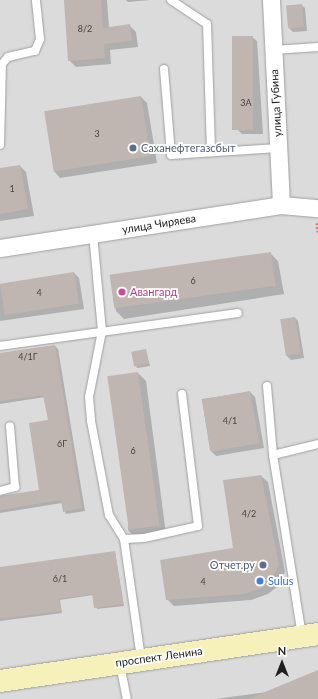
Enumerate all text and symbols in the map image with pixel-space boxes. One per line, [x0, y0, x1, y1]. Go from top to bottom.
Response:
house number: 8/2 [78, 24, 92, 34]
street label: улица Губина [268, 69, 284, 137]
house number: 3А [240, 98, 252, 108]
house number: 3 [94, 129, 100, 139]
place label: Саханефтегазсбыт [141, 141, 235, 155]
marker: Саханефтегазсбыт [128, 143, 138, 153]
house number: 1 [9, 184, 15, 194]
street label: улица Чиряева [121, 212, 197, 236]
house number: 6 [190, 276, 196, 286]
place label: Авангард [130, 285, 177, 299]
marker: Авангард [117, 287, 127, 297]
house number: 4 [36, 288, 42, 298]
house number: 4/1Г [18, 352, 38, 362]
house number: 4/1 [223, 416, 237, 426]
house number: 6Г [57, 439, 67, 449]
house number: 6 [130, 446, 136, 456]
house number: 4/2 [242, 509, 256, 519]
place label: Отчет.ру [210, 558, 255, 572]
marker: Отчет.ру [258, 560, 268, 570]
house number: 6/1 [53, 574, 67, 584]
place label: Sulus [268, 574, 293, 588]
marker: Sulus [255, 576, 265, 586]
house number: 4 [200, 577, 206, 587]
north arrow [262, 643, 302, 683]
street label: проспект Ленина [115, 644, 203, 670]
text: N [278, 644, 286, 657]

